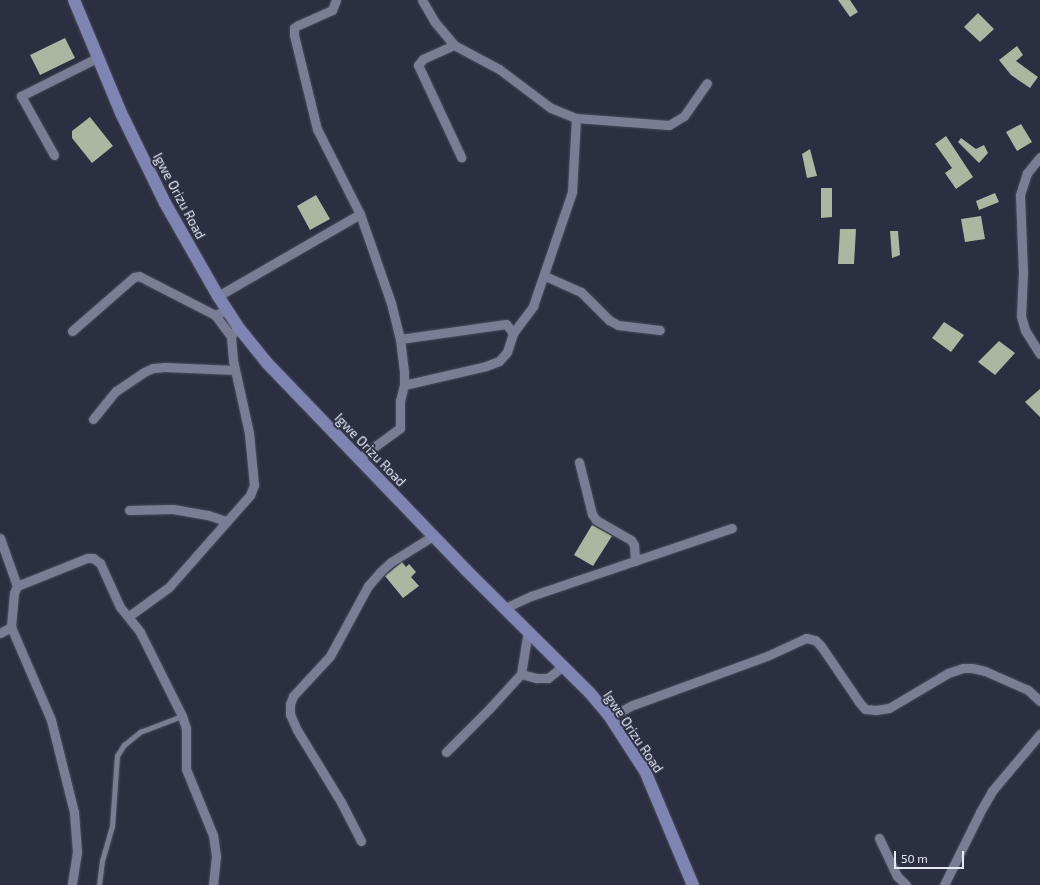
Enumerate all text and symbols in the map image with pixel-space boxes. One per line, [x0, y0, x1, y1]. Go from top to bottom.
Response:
street label: Igwe Orizu Road [150, 150, 208, 242]
street label: Igwe Orizu Road [331, 410, 409, 490]
street label: Igwe Orizu Road [600, 688, 666, 776]
scale bar [896, 843, 966, 869]
text: 50 m [901, 851, 928, 865]

